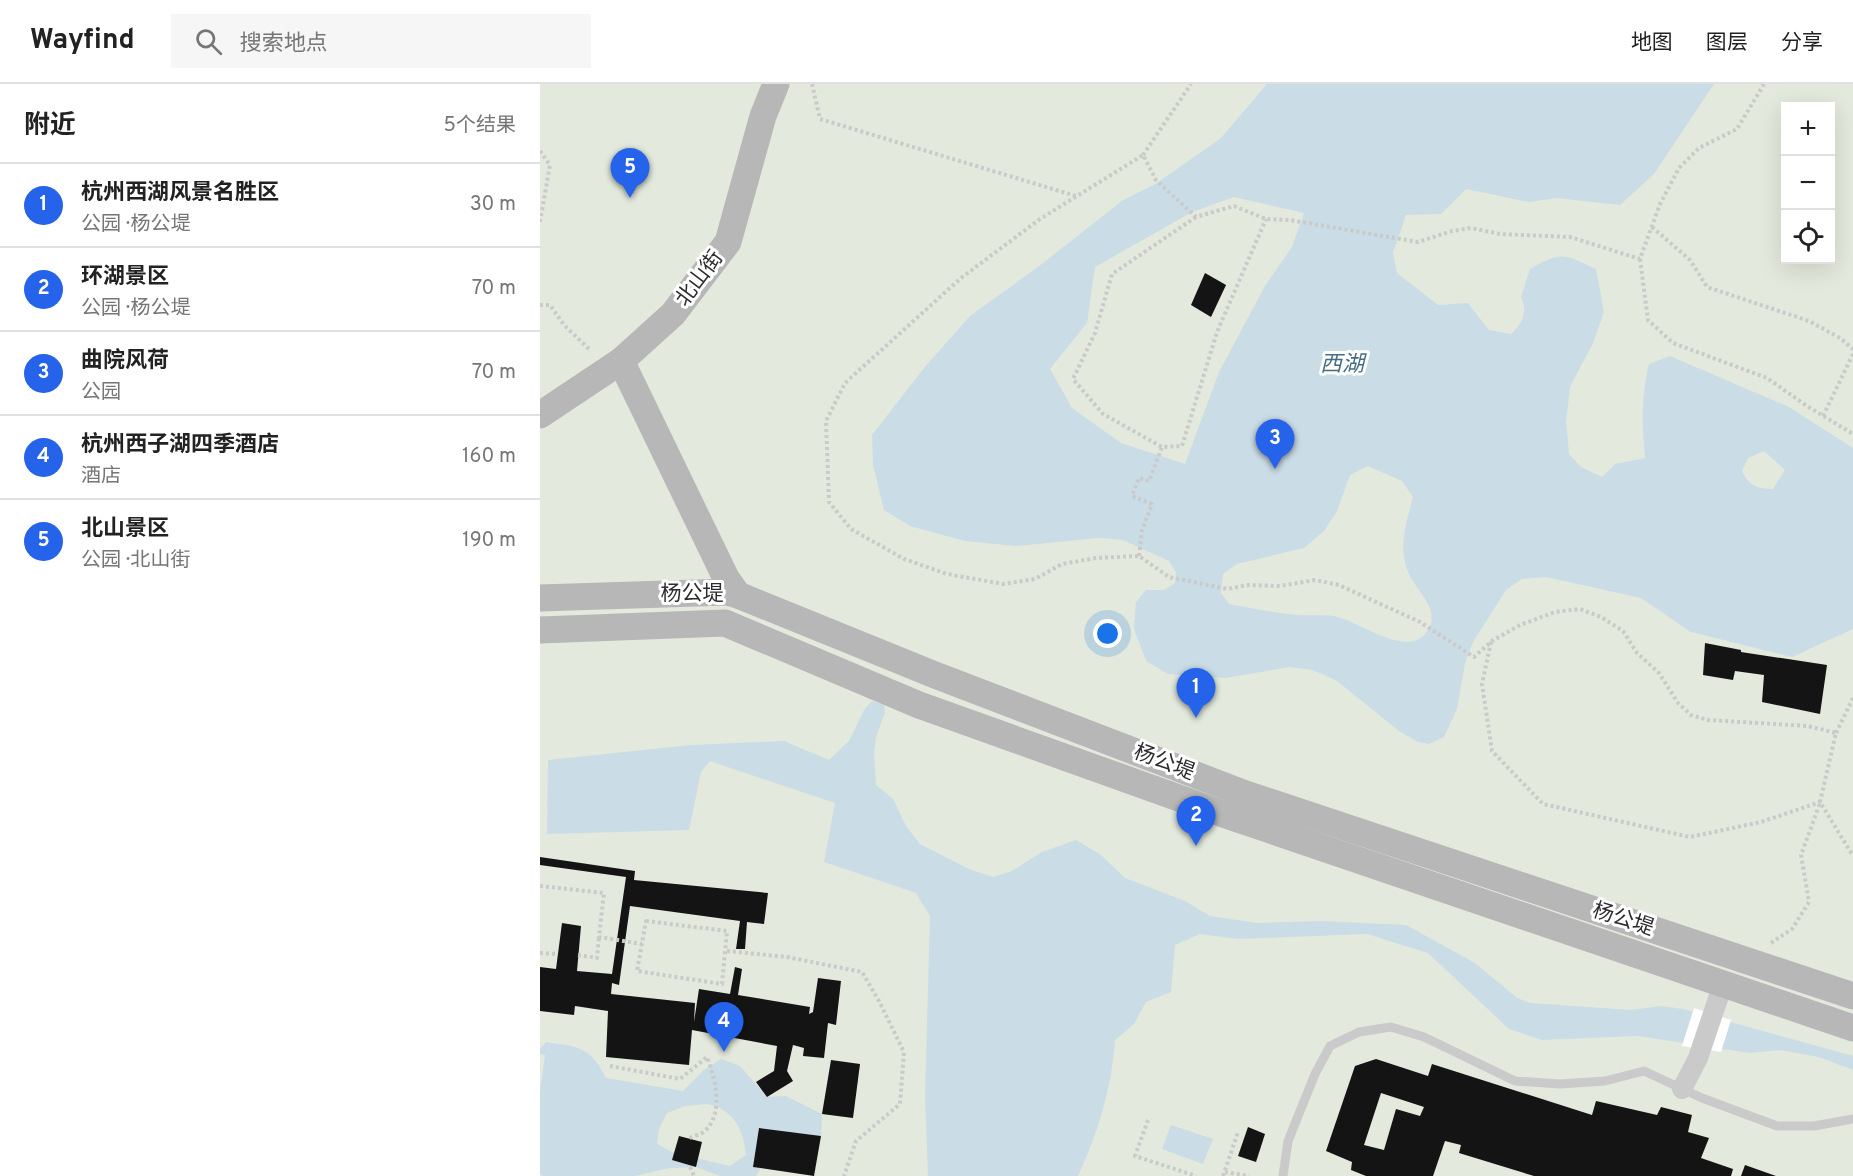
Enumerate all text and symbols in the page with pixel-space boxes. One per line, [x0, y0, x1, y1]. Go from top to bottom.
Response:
search box [171, 14, 591, 68]
text: Wayfind [30, 23, 135, 59]
icon: search [192, 25, 225, 58]
text: 地图 [1631, 30, 1673, 57]
text: 图层 [1706, 30, 1748, 57]
text: 分享 [1781, 30, 1823, 57]
text: 搜索地点 [240, 31, 328, 58]
map controls [1781, 102, 1835, 264]
button: + [1781, 102, 1835, 156]
text: 附近 [24, 110, 76, 143]
text: 5个结果 [444, 113, 516, 139]
pin: 5 [610, 148, 650, 198]
button: − [1781, 156, 1835, 210]
text: 杭州西湖风景名胜区 [81, 180, 279, 207]
text: 1 [40, 192, 48, 218]
text: 30 m [470, 192, 516, 218]
button: locate [1781, 210, 1835, 264]
text: 公园 · 杨公堤 [81, 212, 190, 238]
street label: 北山街 [670, 246, 730, 312]
text: 环湖景区 [81, 264, 169, 291]
text: 2 [37, 276, 50, 302]
text: 70 m [472, 276, 516, 302]
text: 公园 · 杨公堤 [81, 296, 190, 322]
text: 曲院风荷 [81, 348, 169, 375]
water label: 西湖 [1320, 352, 1367, 379]
text: 3 [38, 360, 50, 386]
text: 70 m [472, 360, 516, 386]
text: 公园 [81, 380, 121, 406]
pin: 3 [1256, 420, 1294, 469]
text: 杭州西子湖四季酒店 [81, 432, 279, 459]
text: 4 [37, 444, 50, 470]
text: 160 m [462, 444, 516, 470]
text: 酒店 [81, 464, 121, 490]
text: 北山景区 [81, 516, 169, 543]
text: 5 [37, 528, 50, 554]
text: 190 m [462, 528, 516, 554]
text: 公园 · 北山街 [81, 548, 190, 574]
street label: 杨公堤 [661, 581, 724, 608]
your location [1093, 619, 1122, 648]
pin: 1 [1176, 668, 1216, 718]
street label: 杨公堤 [1130, 739, 1198, 787]
pin: 2 [1176, 796, 1216, 846]
street label: 杨公堤 [1589, 897, 1657, 943]
pin: 4 [704, 1002, 744, 1052]

